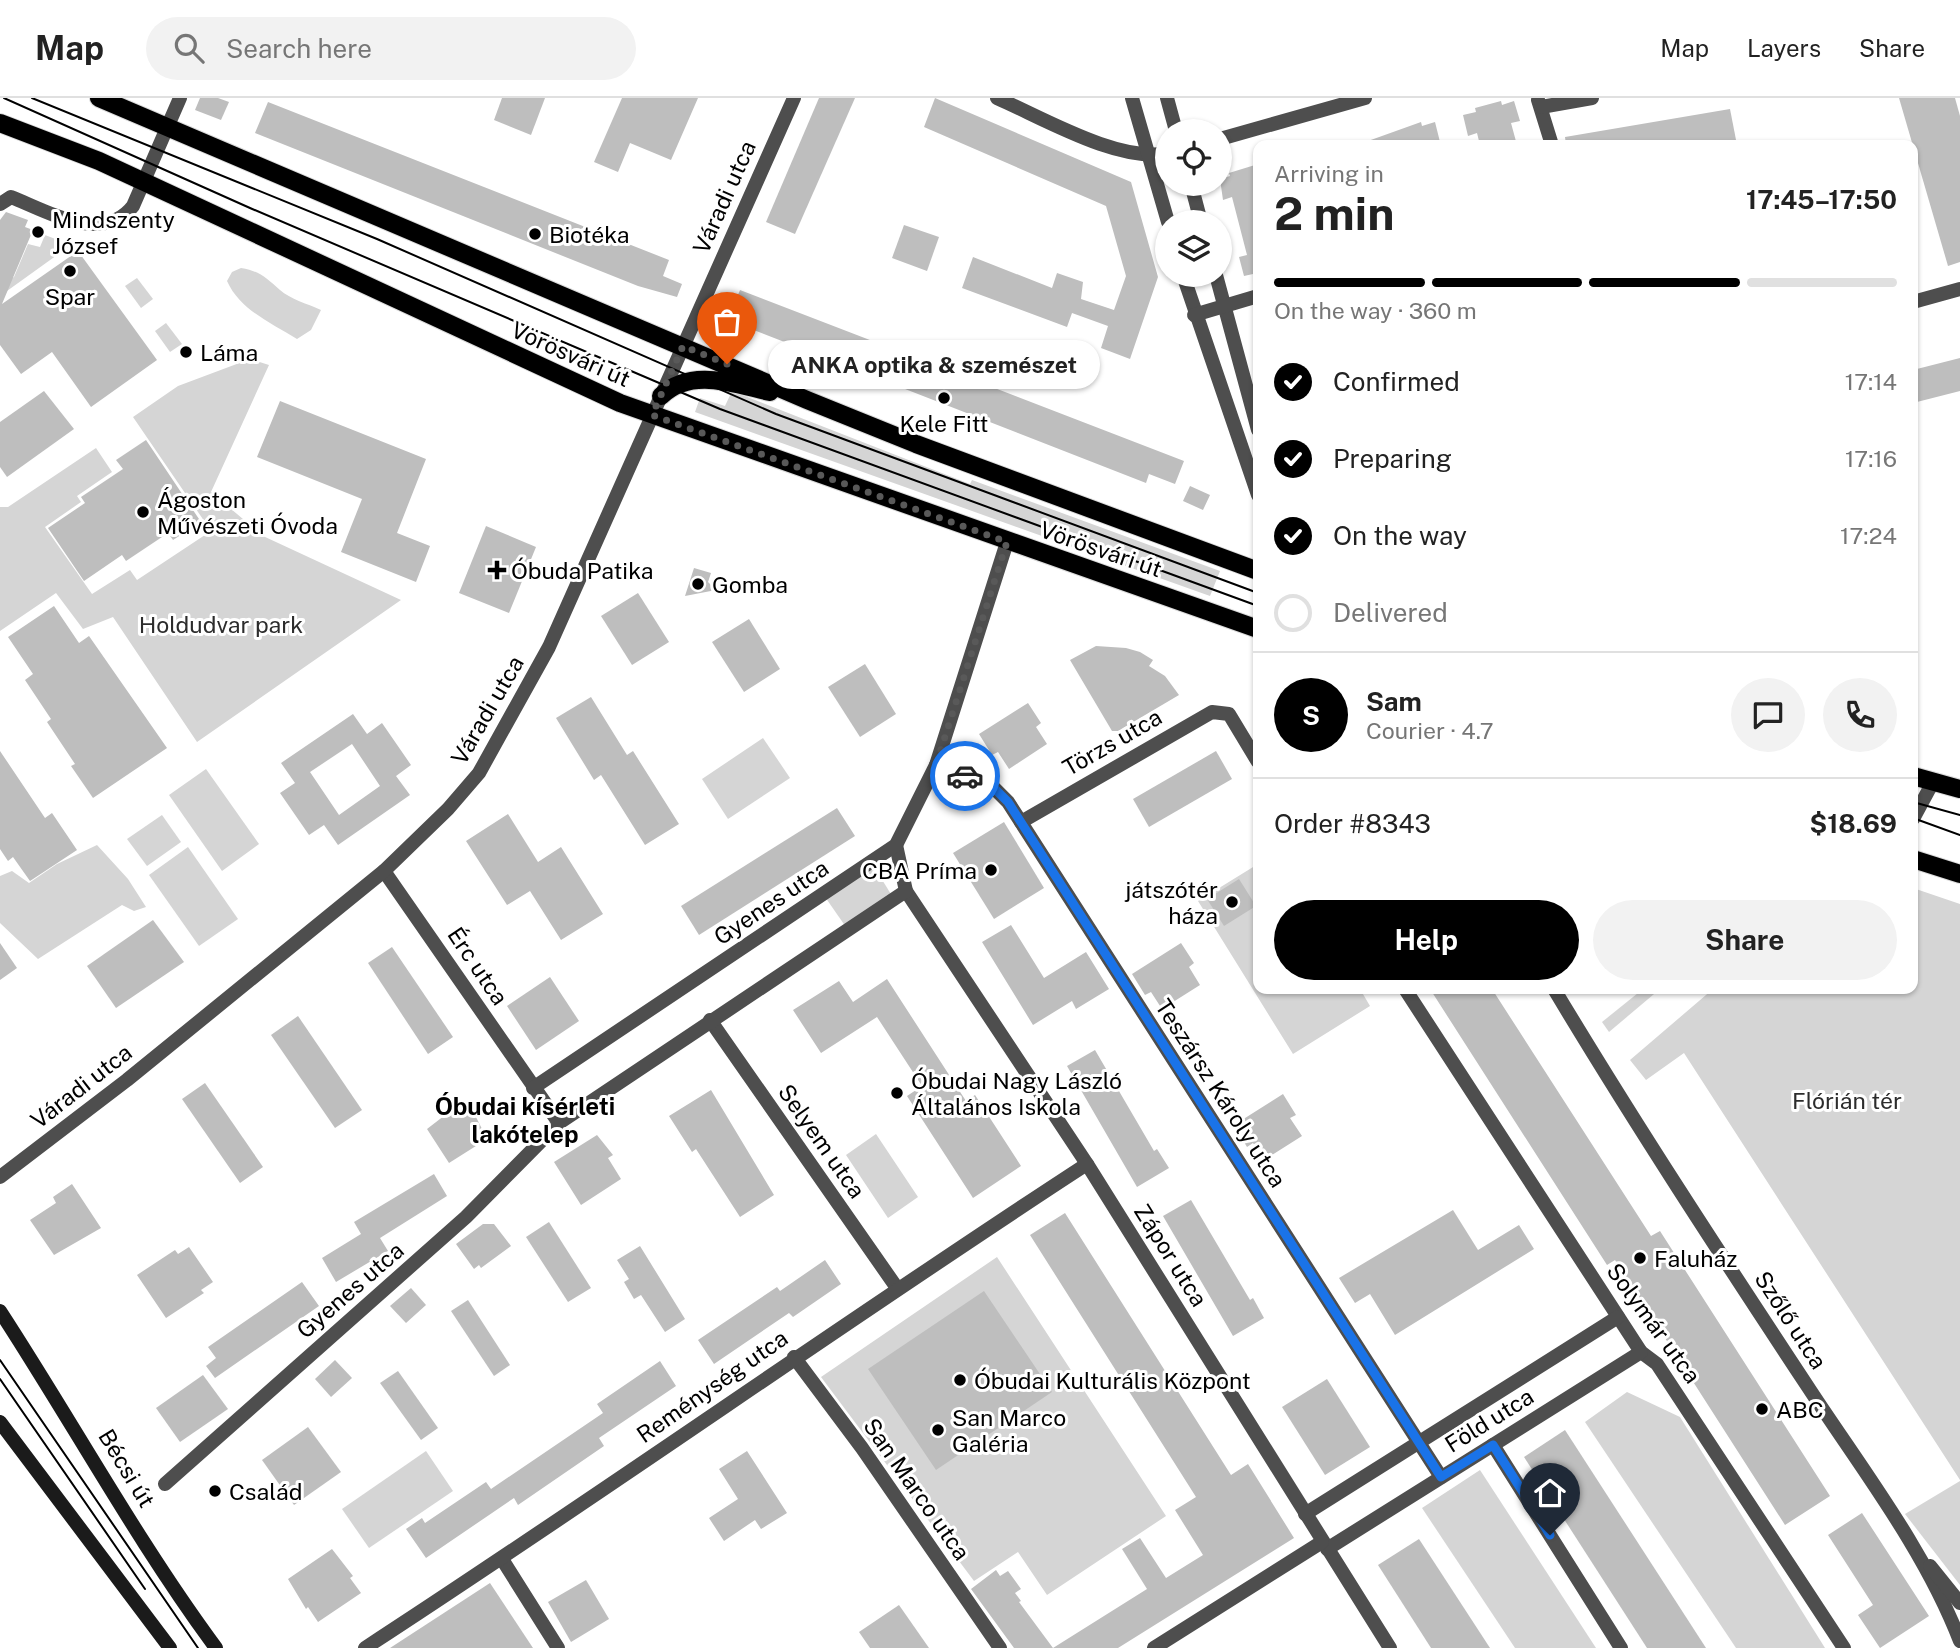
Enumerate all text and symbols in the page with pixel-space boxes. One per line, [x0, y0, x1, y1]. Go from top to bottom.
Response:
search box [146, 17, 636, 80]
text: Map [35, 29, 104, 67]
icon: search [170, 29, 208, 67]
text: Search here [226, 33, 372, 64]
text: Map [1660, 34, 1709, 62]
text: Layers [1747, 34, 1821, 62]
text: Share [1859, 34, 1925, 62]
map controls [1155, 119, 1232, 287]
button: locate [1155, 119, 1232, 196]
street label: Váradi utca [687, 136, 761, 258]
text: Arriving in [1274, 160, 1384, 187]
text: 17:45–17:50 [1746, 184, 1897, 215]
text: 2 min [1274, 186, 1394, 240]
place label: Mindszenty József [52, 206, 175, 259]
button: layers [1155, 210, 1232, 287]
place label: Biotéka [549, 221, 630, 248]
marker: Mindszenty József [30, 224, 46, 240]
marker: Biotéka [527, 226, 543, 242]
marker: Spar [62, 263, 78, 279]
place label: Spar [45, 283, 95, 310]
pin [697, 292, 757, 364]
text: On the way · 360 m [1274, 297, 1477, 324]
icon: bag [708, 303, 746, 341]
street label: Vörösvári út [507, 316, 635, 392]
place label: Láma [200, 339, 258, 366]
callout: ANKA optika & szemészet [769, 340, 1102, 388]
marker: Láma [178, 344, 194, 360]
text: ANKA optika & szemészet [791, 351, 1077, 378]
icon: check [1274, 363, 1312, 401]
text: Confirmed [1333, 366, 1460, 397]
text: 17:14 [1845, 368, 1897, 395]
marker: Kele Fitt [936, 390, 952, 406]
place label: Kele Fitt [899, 410, 989, 437]
icon: check [1274, 440, 1312, 478]
text: Preparing [1333, 443, 1452, 474]
text: 17:16 [1845, 445, 1897, 472]
place label: Ágoston Művészeti Óvoda [157, 486, 338, 539]
marker: Ágoston Művészeti Óvoda [135, 504, 151, 520]
street label: Vörösvári út [1036, 515, 1166, 583]
icon: check [1274, 517, 1312, 555]
text: On the way [1333, 520, 1467, 551]
text: 17:24 [1840, 522, 1897, 549]
place label: Óbuda Patika [511, 557, 654, 584]
marker: Óbuda Patika [489, 562, 505, 578]
place label: Gomba [712, 571, 788, 598]
marker: Gomba [690, 576, 706, 592]
text: Delivered [1333, 597, 1448, 628]
park label: Holdudvar park [139, 611, 303, 638]
street label: Váradi utca [445, 651, 529, 769]
button: chat [1731, 678, 1805, 752]
button: phone [1823, 678, 1897, 752]
text: Sam [1366, 686, 1422, 717]
text: S [1302, 700, 1320, 731]
street label: Törzs utca [1058, 703, 1166, 781]
text: Courier · 4.7 [1366, 717, 1494, 744]
courier [930, 741, 1000, 811]
icon: car [946, 757, 984, 795]
text: Order #8343 [1274, 808, 1431, 839]
text: $18.69 [1810, 808, 1897, 839]
street label: Gyenes utca [709, 854, 833, 950]
place label: CBA Príma [862, 857, 977, 884]
marker: CBA Príma [983, 862, 999, 878]
place label: játszótér háza [1124, 876, 1218, 929]
marker: játszótér háza [1224, 894, 1240, 910]
button: Help [1274, 900, 1579, 980]
button: Share [1593, 900, 1897, 980]
street label: Érc utca [442, 922, 514, 1010]
street label: Teszársz Károly utca [1150, 994, 1292, 1192]
street label: Váradi utca [25, 1038, 137, 1134]
place label: Óbudai Nagy László Általános Iskola [911, 1067, 1122, 1120]
street label: Selyem utca [773, 1079, 871, 1203]
marker: Óbudai Nagy László Általános Iskola [889, 1085, 905, 1101]
park label: Flórián tér [1792, 1087, 1902, 1114]
district label: Óbudai kísérleti lakótelep [435, 1092, 615, 1148]
street label: Zápor utca [1129, 1199, 1213, 1311]
street label: Gyenes utca [291, 1236, 409, 1344]
place label: Faluház [1654, 1245, 1737, 1272]
marker: Faluház [1632, 1250, 1648, 1266]
street label: Solymár utca [1602, 1258, 1706, 1388]
street label: Szőlő utca [1749, 1266, 1833, 1374]
street label: Reménység utca [631, 1324, 793, 1448]
place label: Óbudai Kulturális Központ [974, 1367, 1251, 1394]
marker: Óbudai Kulturális Központ [952, 1372, 968, 1388]
street label: Föld utca [1440, 1382, 1538, 1458]
place label: ABC [1776, 1396, 1824, 1423]
marker: ABC [1754, 1401, 1770, 1417]
place label: San Marco Galéria [952, 1404, 1066, 1457]
street label: San Marco utca [858, 1413, 976, 1565]
marker: San Marco Galéria [930, 1422, 946, 1438]
street label: Bécsi út [93, 1424, 161, 1512]
pin [1520, 1463, 1580, 1535]
icon: home [1531, 1474, 1569, 1512]
place label: Család [229, 1478, 303, 1505]
marker: Család [207, 1483, 223, 1499]

